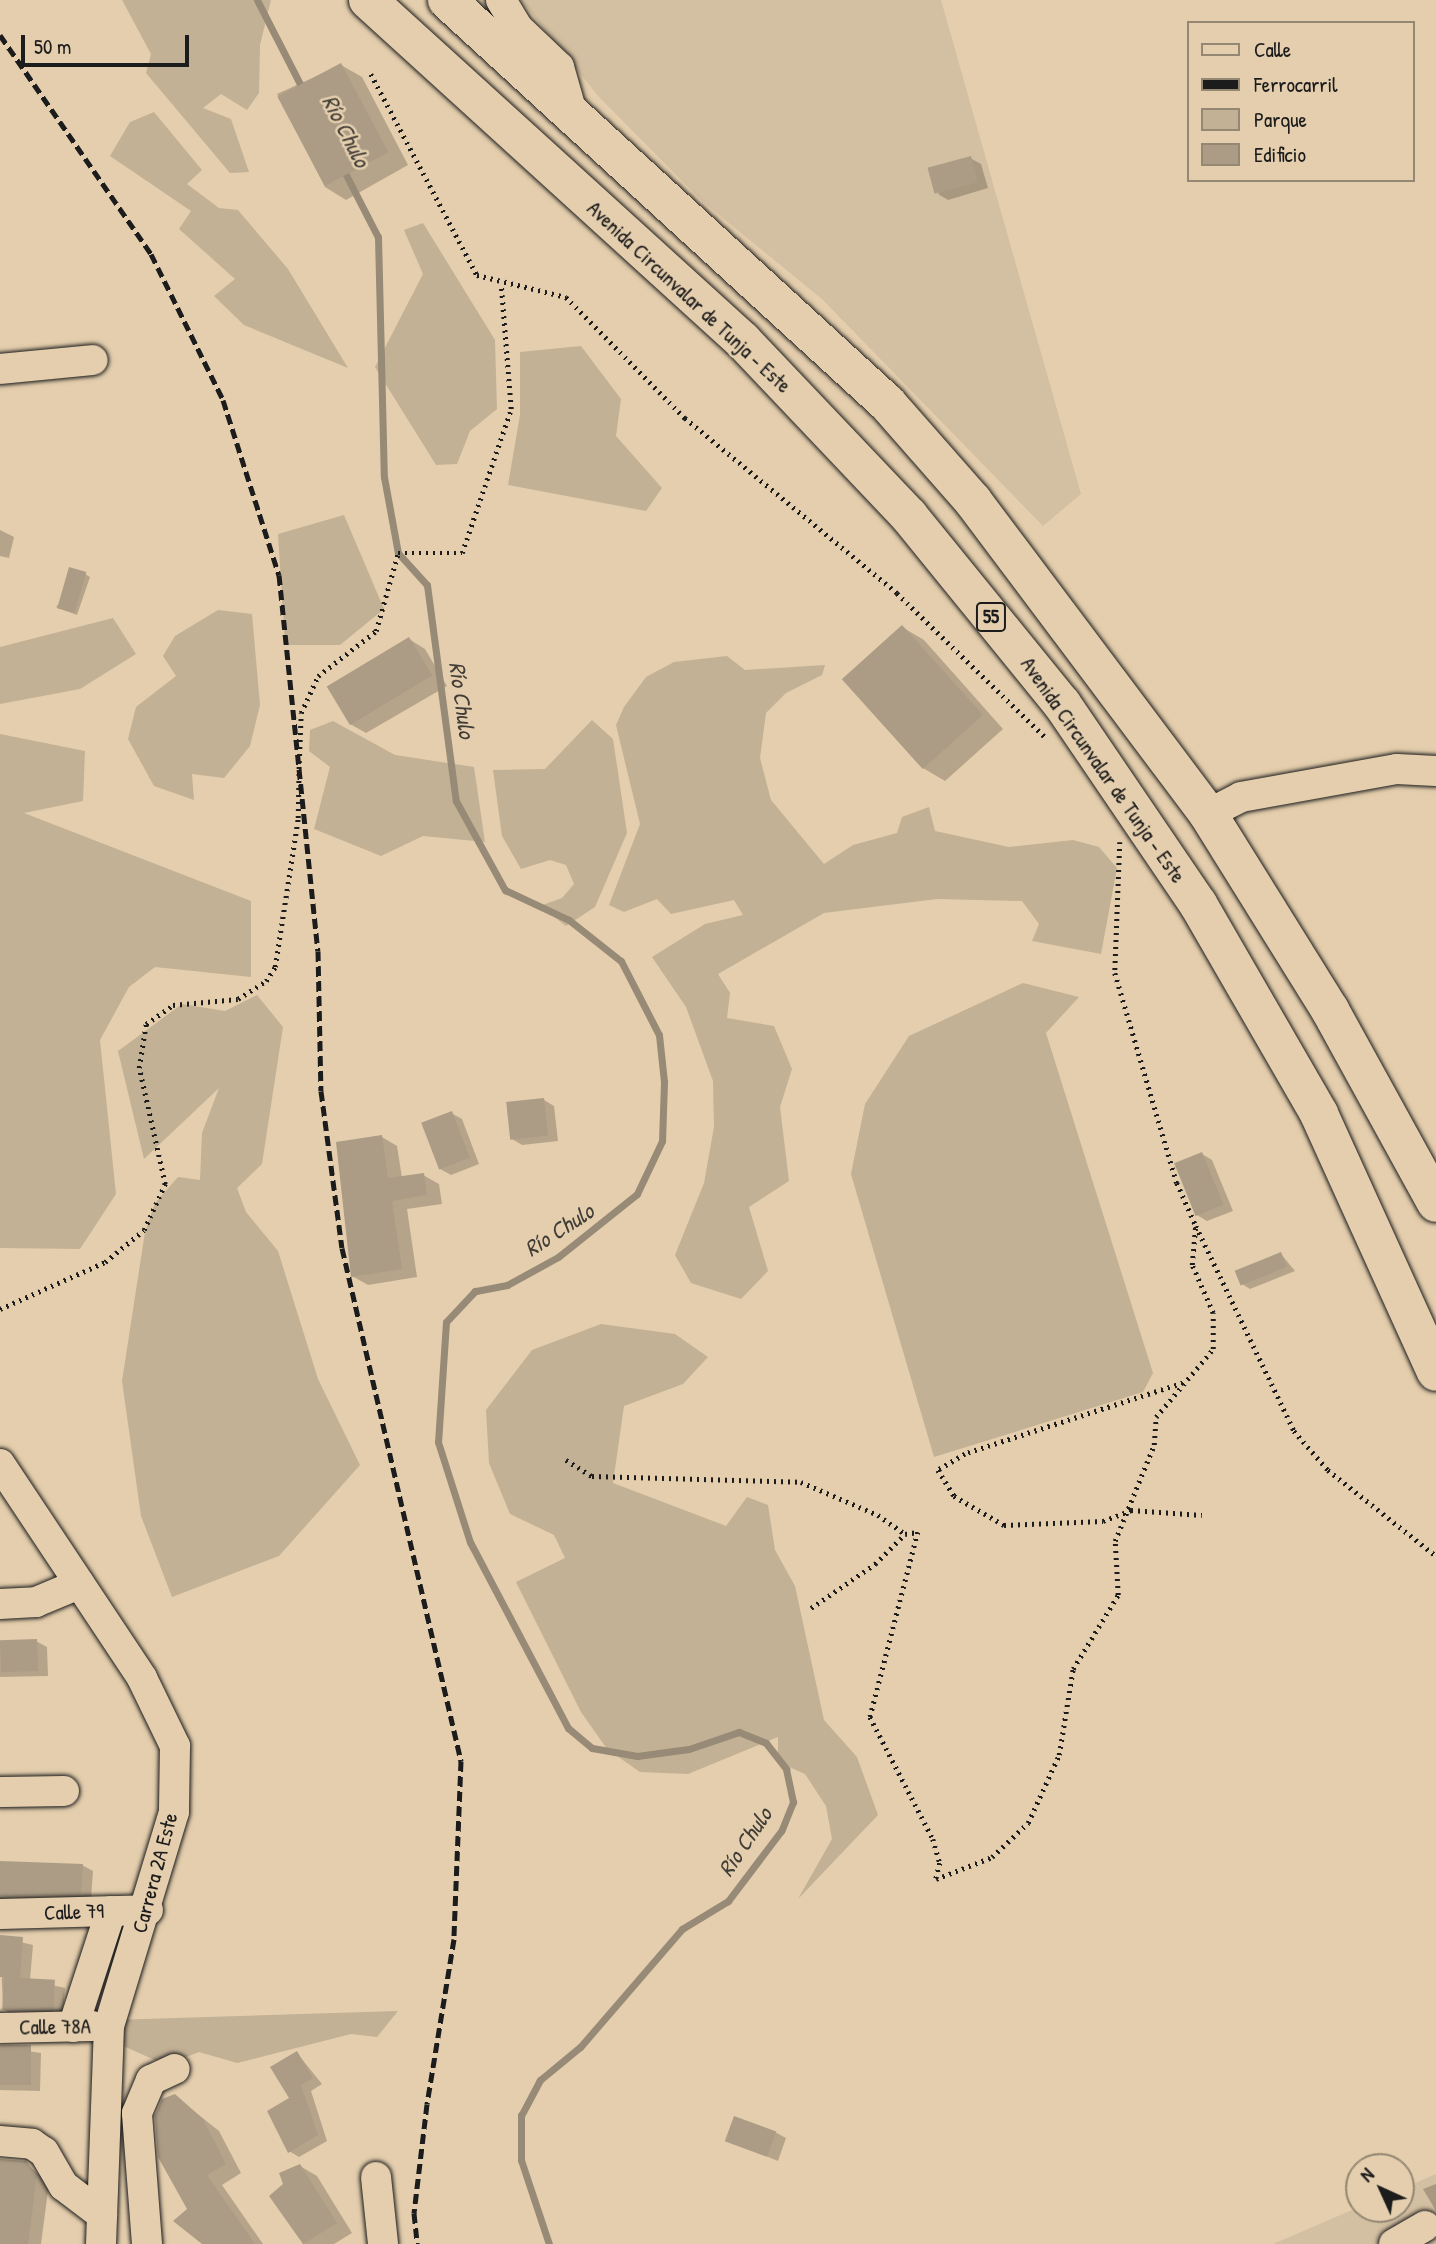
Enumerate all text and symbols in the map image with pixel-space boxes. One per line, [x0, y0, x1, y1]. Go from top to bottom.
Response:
scale bar [24, 21, 192, 65]
legend [1188, 21, 1415, 182]
text: 50 m [34, 32, 71, 61]
text: Calle [1254, 35, 1291, 64]
text: Ferrocarril [1254, 70, 1338, 99]
water label: Río Chulo [316, 90, 376, 172]
text: Parque [1254, 105, 1307, 134]
text: Edificio [1254, 140, 1306, 169]
street label: Avenida Circunvalar de Tunja - Este [582, 196, 796, 398]
road number: 55 [975, 602, 1007, 632]
street label: Avenida Circunvalar de Tunja - Este [1015, 652, 1191, 888]
water label: Río Chulo [443, 660, 481, 740]
water label: Río Chulo [519, 1197, 599, 1263]
water label: Río Chulo [712, 1802, 778, 1882]
street label: Carrera 2A Este [127, 1810, 183, 1936]
street label: Calle 79 [44, 1898, 104, 1926]
street label: Calle 78A [19, 2014, 91, 2040]
north arrow [1345, 2153, 1415, 2223]
text: N [1354, 2162, 1379, 2187]

